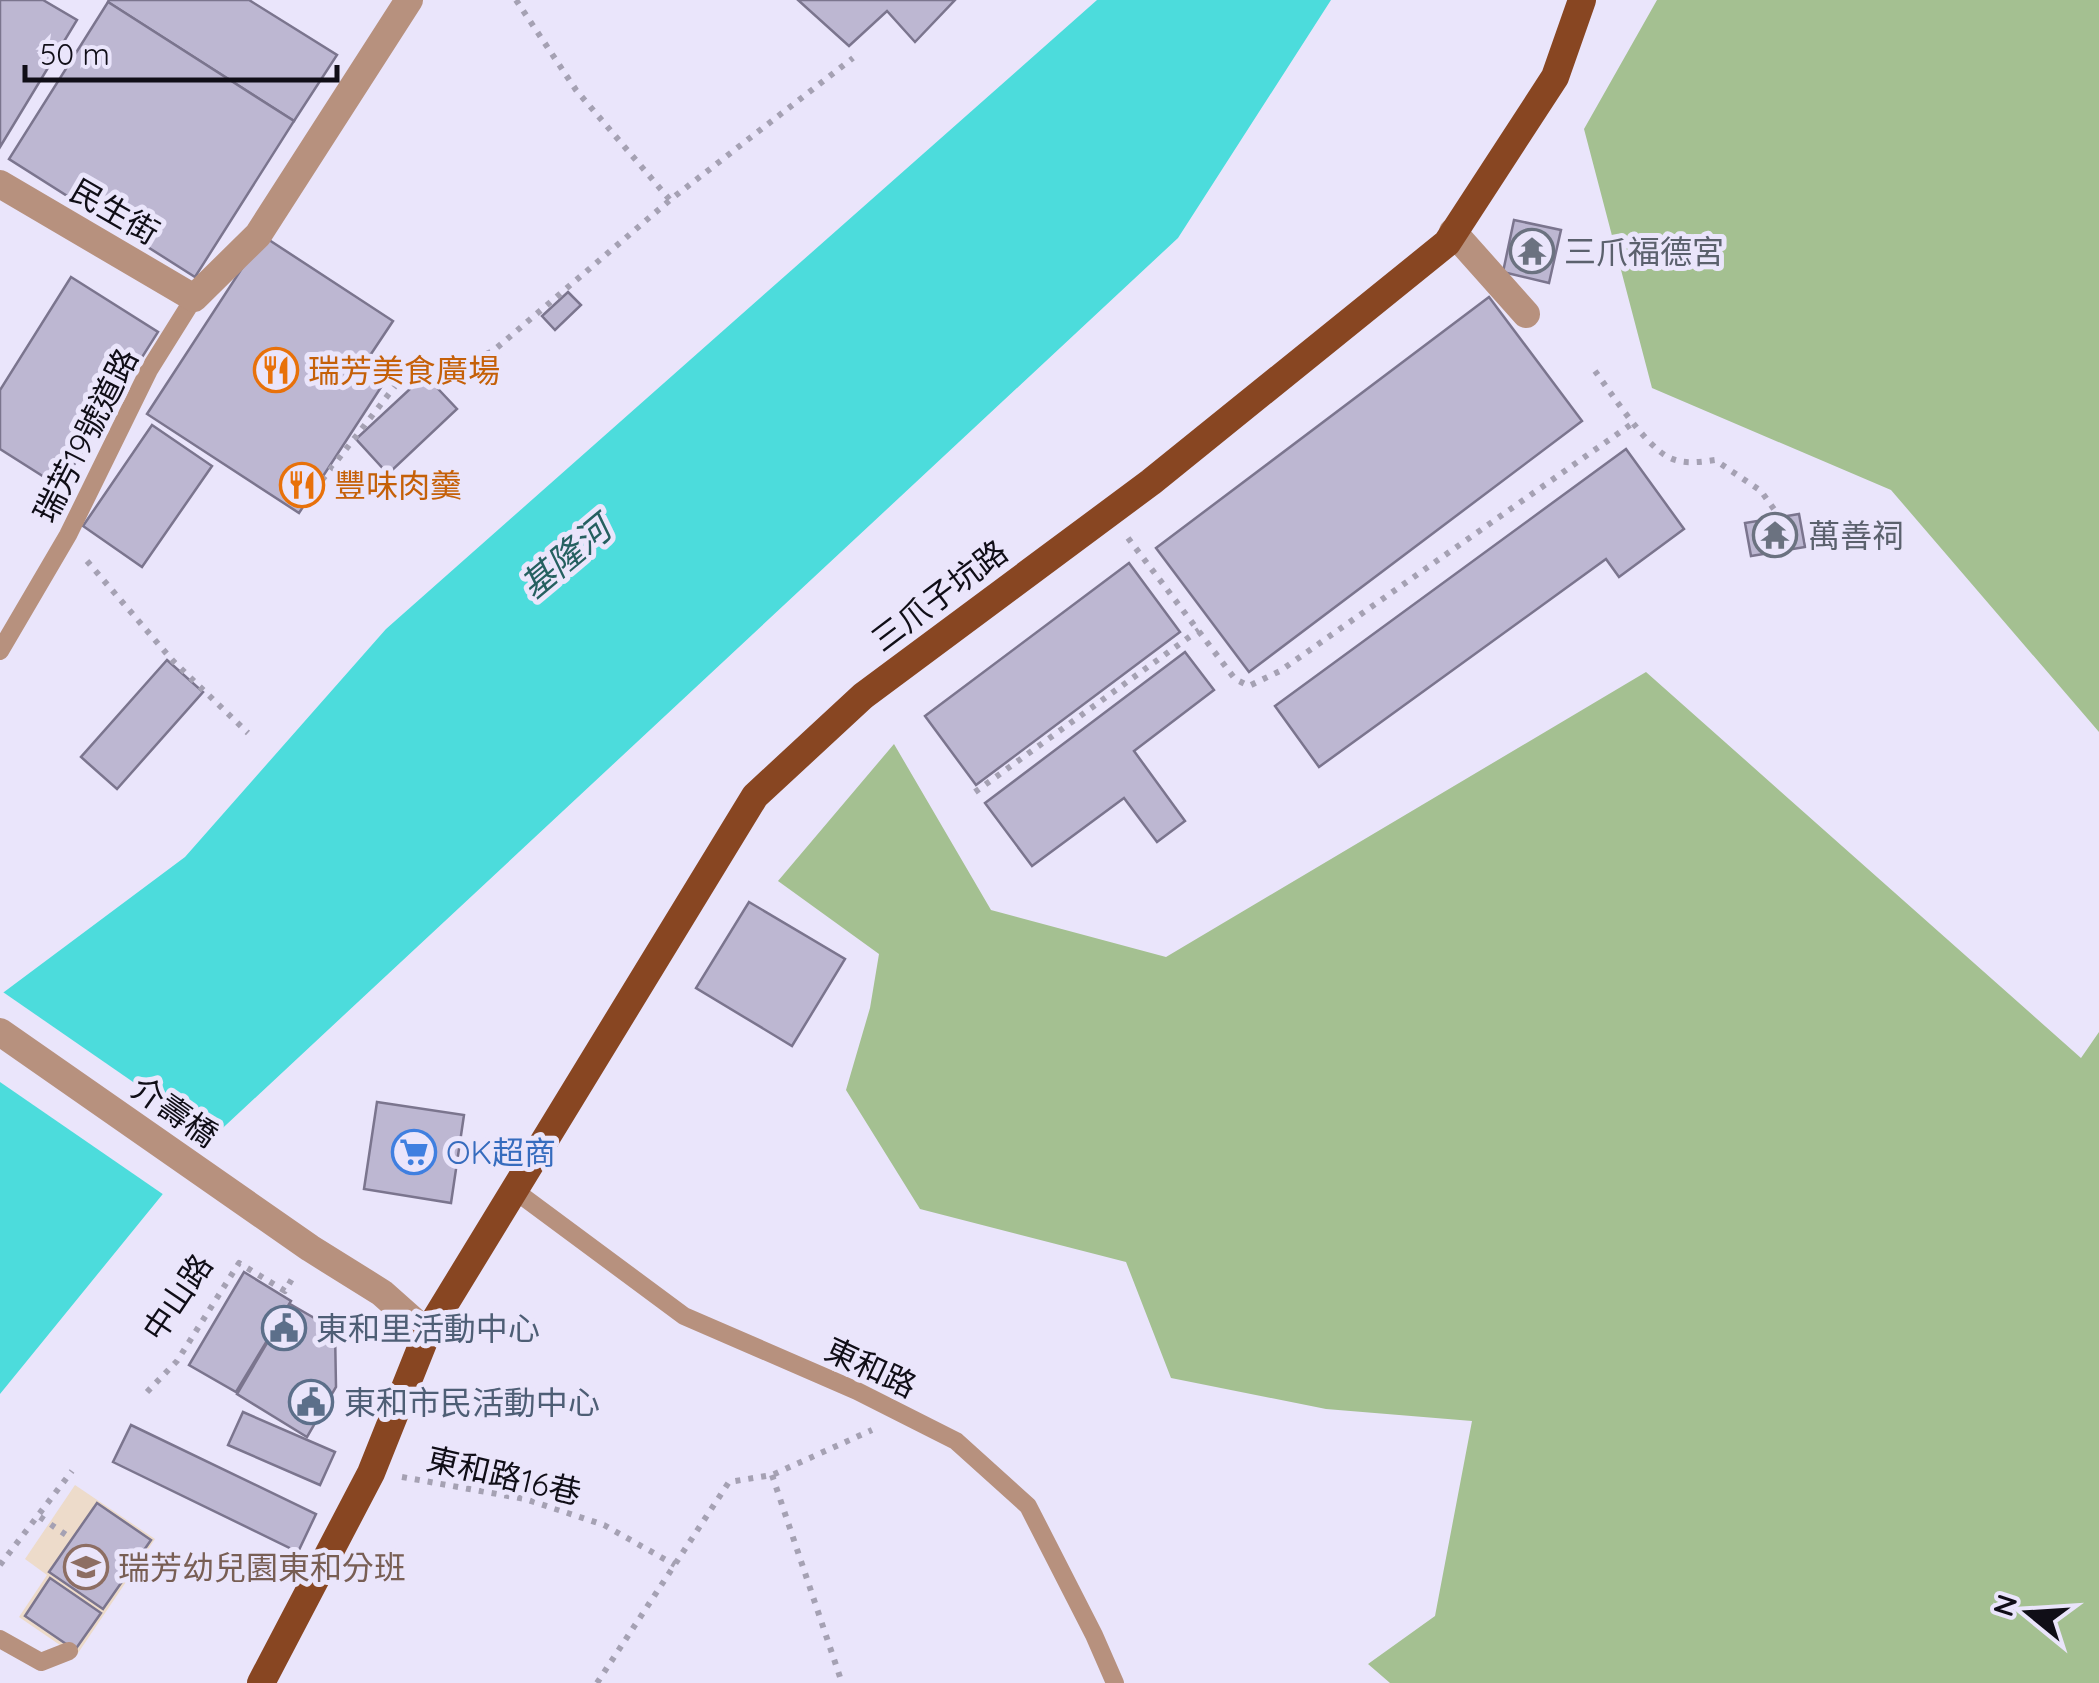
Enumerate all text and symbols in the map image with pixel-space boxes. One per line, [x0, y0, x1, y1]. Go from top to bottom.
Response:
scale bar [25, 20, 338, 82]
text: 50 m [40, 35, 110, 73]
street label: 民生街 [63, 170, 167, 252]
temple icon: 三爪福德宮 [1509, 228, 1555, 274]
place label: 三爪福德宮 [1564, 231, 1724, 271]
street label: 瑞芳19號道路 [24, 341, 146, 529]
restaurant icon: 瑞芳美食廣場 [253, 347, 299, 393]
place label: 瑞芳美食廣場 [308, 350, 500, 390]
restaurant icon: 豐味肉羹 [279, 462, 325, 508]
place label: 豐味肉羹 [334, 465, 462, 505]
water label: 基隆河 [511, 503, 624, 608]
temple icon: 萬善祠 [1752, 512, 1798, 558]
place label: 萬善祠 [1808, 515, 1904, 555]
street label: 三爪子坑路 [863, 531, 1015, 659]
street label: 介壽橋 [124, 1067, 226, 1155]
supermarket icon: OK超商 [391, 1129, 437, 1175]
place label: OK超商 [446, 1132, 556, 1172]
street label: 中山路 [134, 1246, 220, 1348]
public building icon: 東和里活動中心 [261, 1305, 307, 1351]
place label: 東和里活動中心 [316, 1308, 540, 1348]
street label: 東和路 [819, 1329, 923, 1405]
public building icon: 東和市民活動中心 [288, 1379, 334, 1425]
place label: 東和市民活動中心 [344, 1382, 600, 1422]
street label: 東和路16巷 [423, 1438, 585, 1512]
school or university icon: 瑞芳幼兒園東和分班 [63, 1544, 109, 1590]
place label: 瑞芳幼兒園東和分班 [118, 1547, 406, 1587]
north arrow [1979, 1563, 2079, 1663]
text: N [1985, 1590, 2025, 1620]

